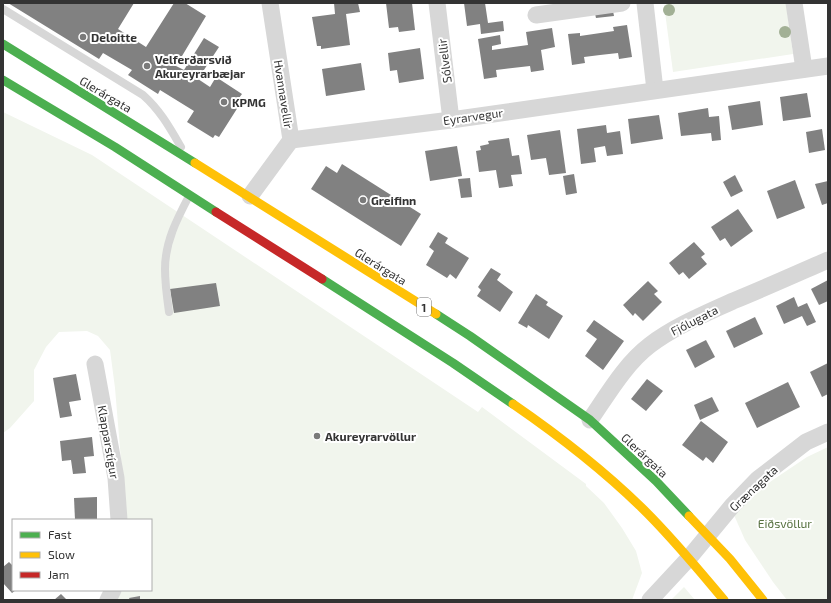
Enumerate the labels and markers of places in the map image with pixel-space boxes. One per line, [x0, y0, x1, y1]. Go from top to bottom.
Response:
place label: Deloitte [91, 30, 137, 44]
marker: Deloitte [78, 32, 88, 42]
place label: Velferðarsvið Akureyrarbæjar [155, 52, 245, 81]
marker: Velferðarsvið Akureyrarbæjar [142, 61, 152, 71]
place label: KPMG [232, 95, 266, 109]
marker: KPMG [219, 97, 229, 107]
place label: Greifinn [371, 193, 416, 207]
marker: Greifinn [358, 195, 368, 205]
place label: Akureyrarvöllur [325, 429, 416, 444]
marker: Akureyrarvöllur [312, 431, 322, 441]

